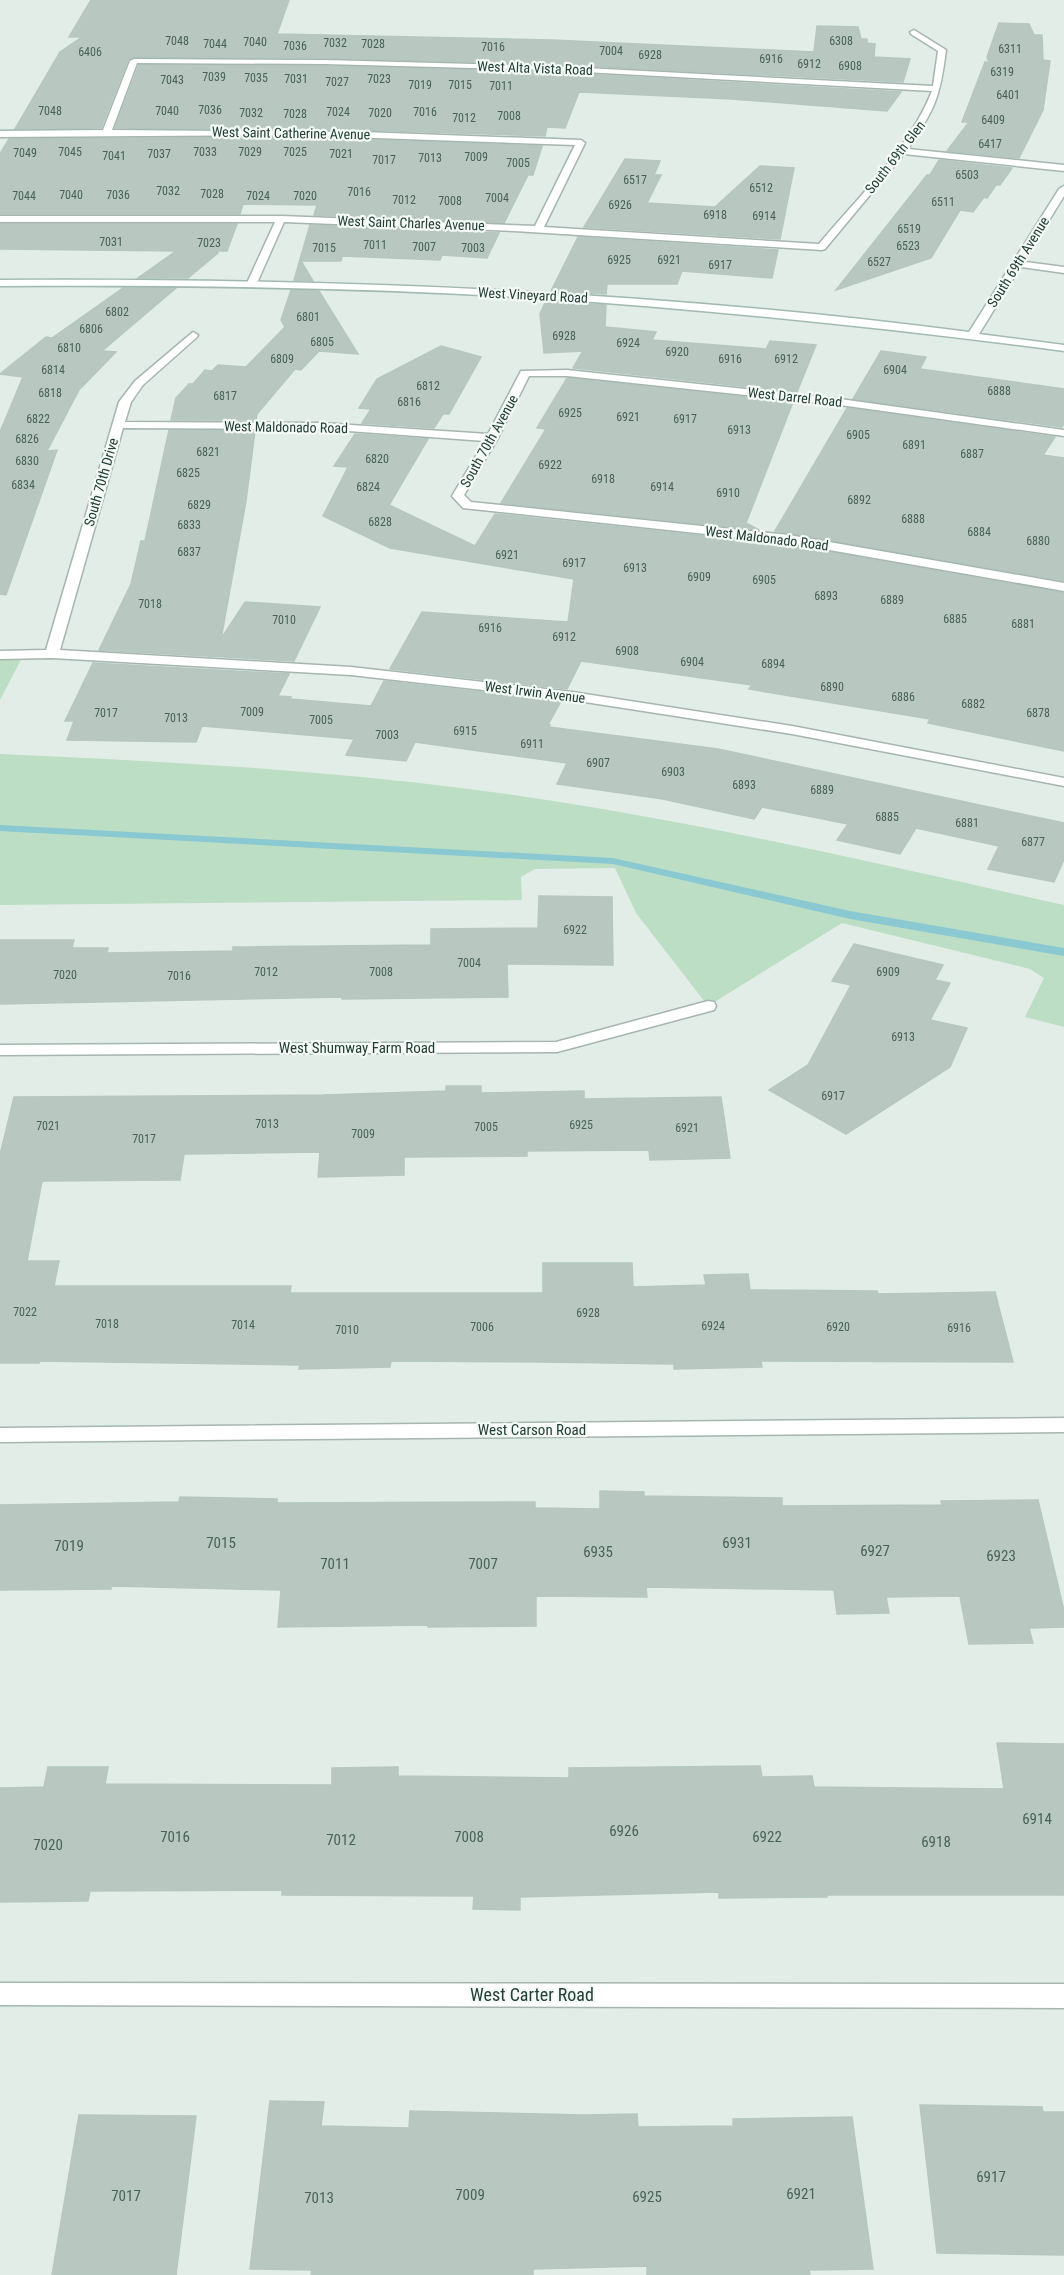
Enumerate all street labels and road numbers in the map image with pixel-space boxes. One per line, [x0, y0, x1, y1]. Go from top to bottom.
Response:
street label: West Alta Vista Road [477, 58, 593, 78]
street label: South 69th Glen [862, 117, 928, 197]
street label: West Saint Catherine Avenue [212, 124, 371, 142]
street label: West Saint Charles Avenue [337, 212, 485, 234]
street label: South 69th Avenue [984, 214, 1052, 310]
street label: West Vineyard Road [478, 284, 588, 306]
street label: West Darrel Road [747, 384, 843, 410]
street label: South 70th Avenue [457, 392, 521, 490]
street label: West Maldonado Road [224, 418, 348, 436]
street label: South 70th Drive [81, 436, 121, 528]
street label: West Maldonado Road [704, 523, 830, 553]
street label: West Irwin Avenue [484, 678, 587, 706]
street label: West Shumway Farm Road [279, 1039, 435, 1057]
street label: West Carson Road [478, 1421, 586, 1439]
street label: West Carter Road [470, 1984, 594, 2005]

